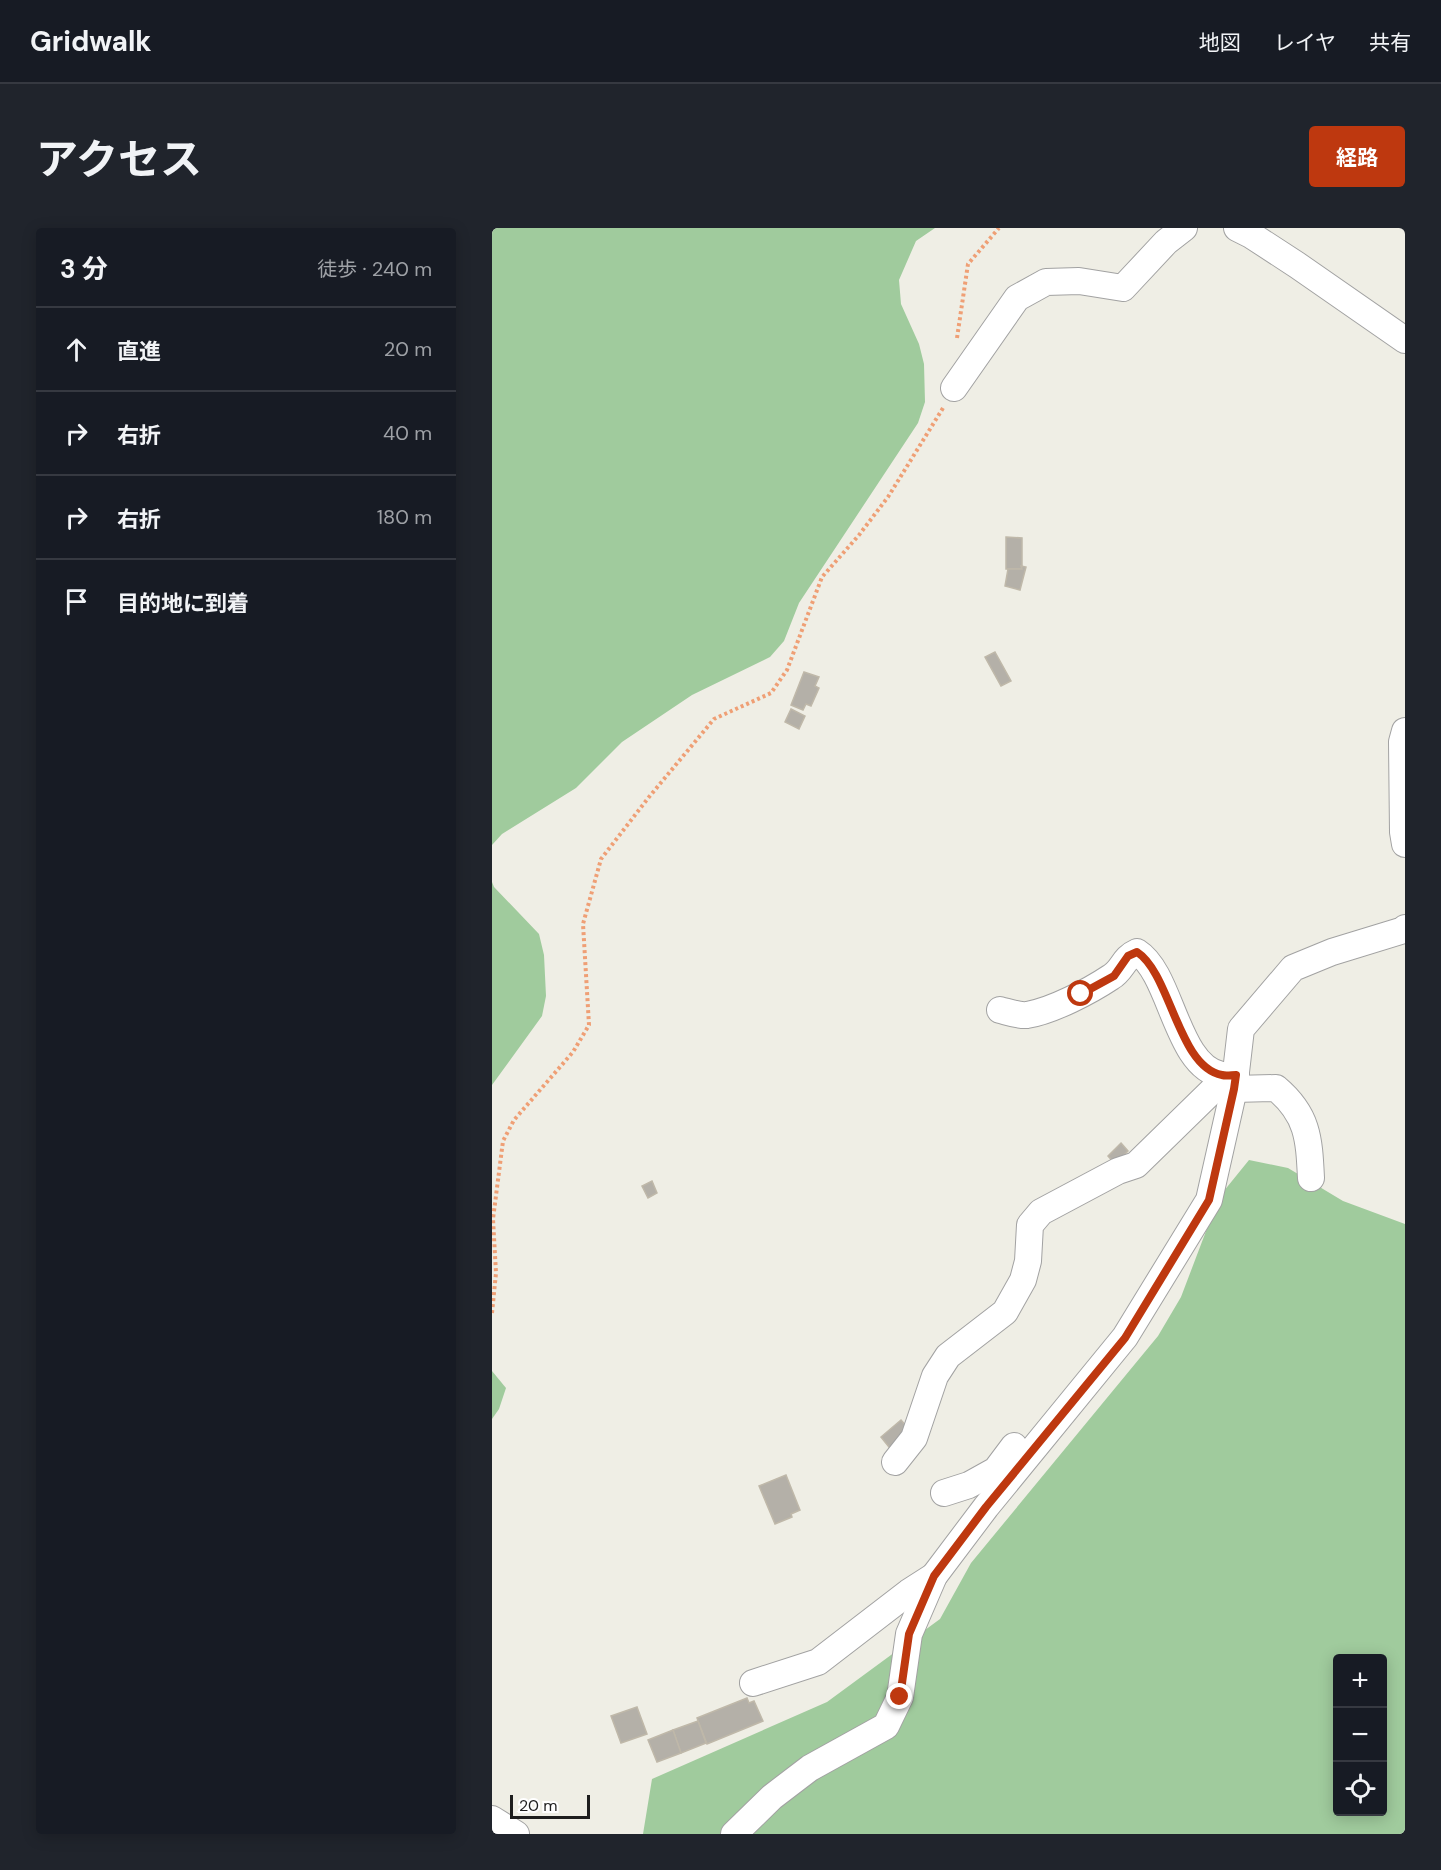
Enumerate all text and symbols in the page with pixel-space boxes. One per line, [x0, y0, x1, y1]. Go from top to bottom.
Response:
text: Gridwalk [30, 23, 152, 60]
text: 地図 [1199, 29, 1241, 57]
text: レイヤ [1274, 29, 1336, 57]
text: 共有 [1369, 29, 1411, 57]
button: 経路 [1309, 126, 1405, 187]
text: アクセス [36, 132, 202, 187]
text: 3 分 [60, 252, 108, 286]
text: 徒歩 · 240 m [317, 256, 432, 282]
icon: ahead [60, 333, 93, 366]
text: 20 m [384, 336, 432, 362]
text: 直進 [117, 337, 161, 366]
icon: right [60, 417, 93, 450]
text: 40 m [383, 420, 432, 446]
text: 右折 [117, 421, 161, 450]
icon: right [60, 501, 93, 534]
text: 180 m [377, 504, 432, 530]
text: 右折 [117, 505, 161, 534]
icon: arrive [60, 585, 93, 618]
text: 目的地に到着 [117, 589, 249, 618]
route start [1067, 980, 1093, 1006]
map controls [1333, 1654, 1387, 1816]
button: + [1333, 1654, 1387, 1708]
route end [886, 1683, 912, 1709]
button: − [1333, 1708, 1387, 1762]
button: locate [1333, 1762, 1387, 1816]
scale bar [510, 1792, 590, 1820]
text: 20 m [519, 1795, 558, 1816]

